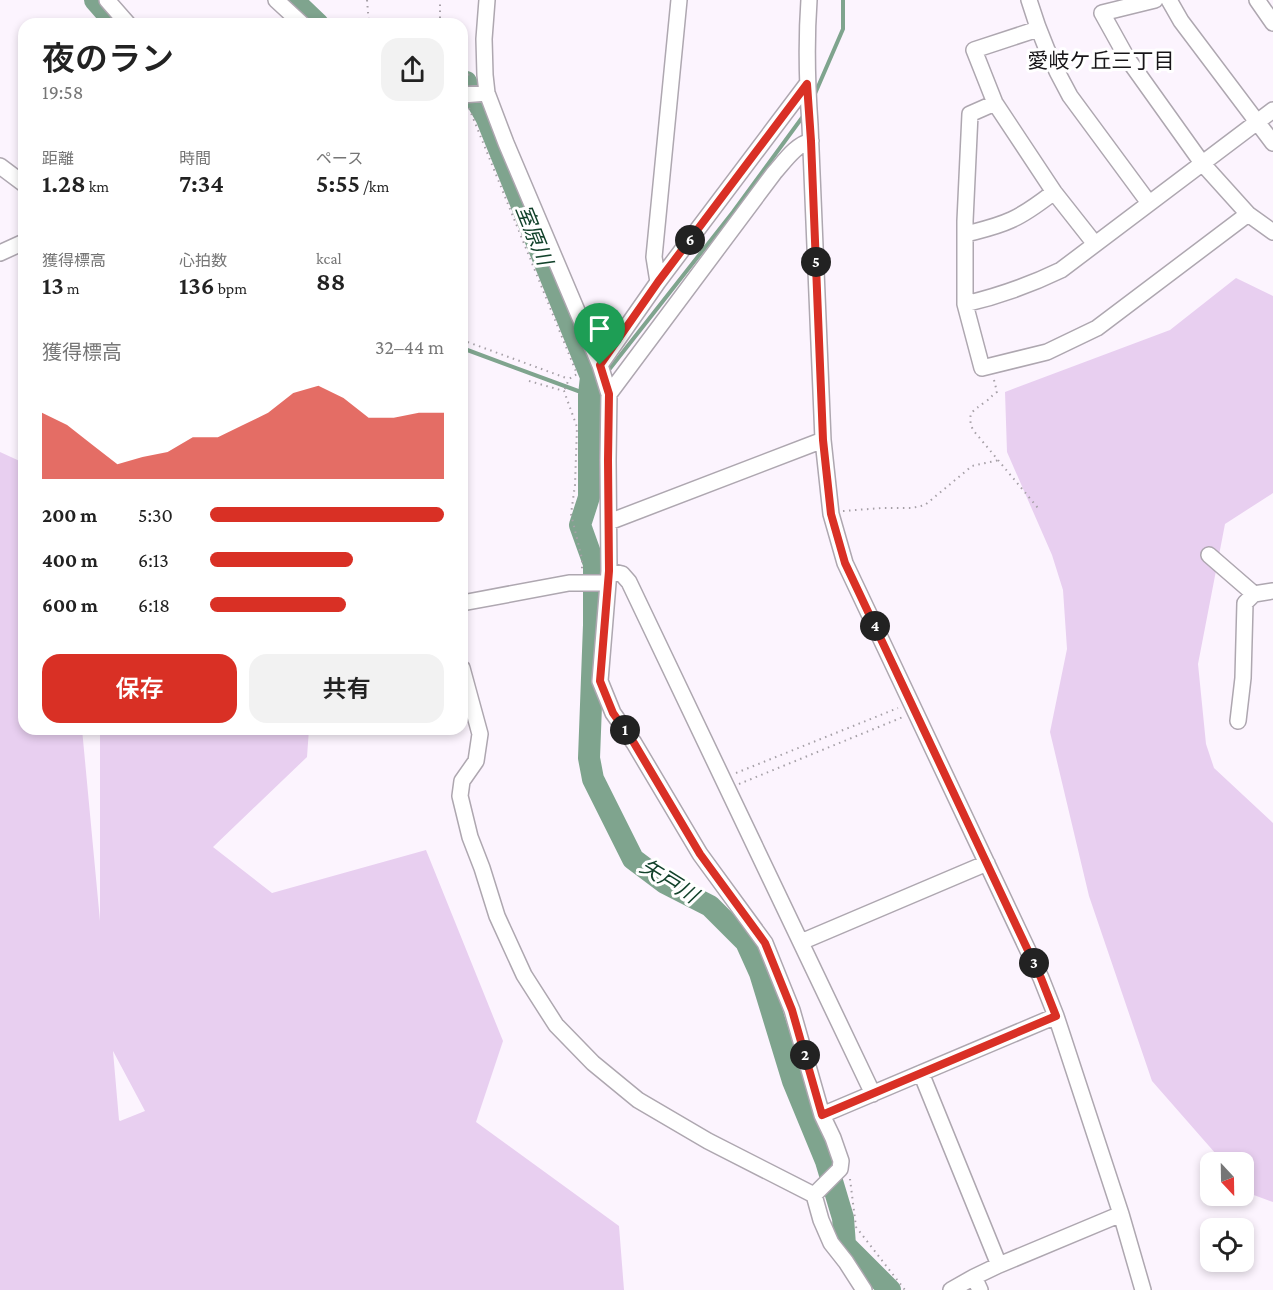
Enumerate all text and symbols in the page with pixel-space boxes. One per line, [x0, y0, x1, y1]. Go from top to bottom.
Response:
button: share [381, 38, 444, 101]
text: 夜のラン [42, 40, 174, 77]
district label: 愛岐ケ丘三丁目 [1028, 49, 1175, 73]
text: 19:58 [42, 81, 84, 103]
text: 距離 [42, 150, 74, 167]
text: 時間 [179, 150, 211, 167]
text: ペース [316, 150, 363, 167]
text: 1.28 [42, 169, 86, 198]
text: 7:34 [179, 169, 224, 198]
text: 5:55 [316, 169, 360, 198]
text: km [86, 178, 109, 195]
text: /km [360, 178, 389, 195]
water label: 室原川 [511, 201, 558, 271]
pin: 6 [675, 225, 705, 255]
text: 6 [686, 231, 694, 248]
pin: 5 [801, 247, 831, 277]
text: kcal [316, 250, 342, 267]
text: 獲得標高 [42, 252, 106, 269]
text: 心拍数 [179, 252, 227, 269]
text: 5 [812, 253, 820, 270]
text: 88 [316, 267, 345, 296]
text: 13 [42, 271, 64, 300]
text: 136 [179, 271, 215, 300]
text: m [64, 280, 80, 297]
text: bpm [215, 280, 247, 297]
pin [574, 303, 625, 365]
icon: arrive [583, 312, 616, 345]
text: 32–44 m [375, 336, 444, 358]
text: 獲得標高 [42, 341, 122, 363]
text: 200 m [42, 504, 97, 526]
text: 5:30 [138, 504, 173, 526]
text: 400 m [42, 549, 98, 571]
text: 6:13 [138, 549, 169, 571]
text: 600 m [42, 594, 98, 616]
text: 6:18 [138, 594, 170, 616]
pin: 4 [860, 611, 890, 641]
text: 4 [871, 617, 879, 634]
button: 保存 [42, 654, 237, 723]
button: 共有 [249, 654, 444, 723]
pin: 1 [610, 715, 640, 745]
text: 1 [622, 721, 628, 738]
water label: 矢戸川 [636, 854, 704, 909]
pin: 3 [1019, 948, 1049, 978]
text: 3 [1030, 954, 1038, 971]
pin: 2 [790, 1040, 820, 1070]
text: 2 [801, 1046, 809, 1063]
north arrow [1200, 1152, 1254, 1206]
map controls [1200, 1152, 1254, 1272]
button: locate [1200, 1218, 1254, 1272]

